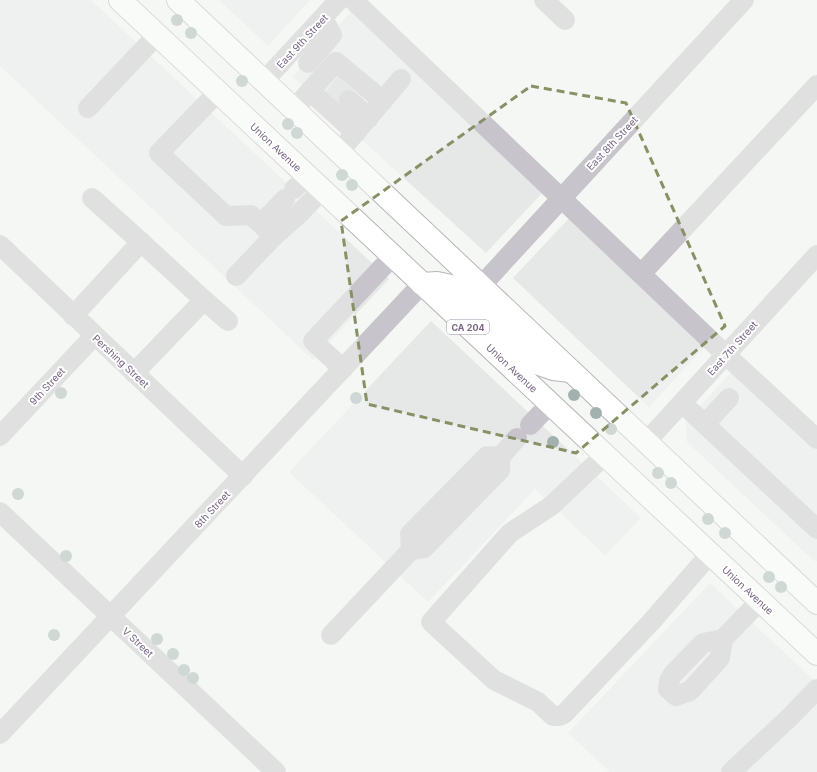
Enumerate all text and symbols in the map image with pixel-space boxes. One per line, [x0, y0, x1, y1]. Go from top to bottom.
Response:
street label: East 9th Street [274, 11, 331, 71]
street label: East 8th Street [584, 113, 641, 172]
street label: Union Avenue [248, 120, 304, 174]
street label: East 7th Street [704, 318, 760, 378]
road number: CA 204 [447, 320, 489, 334]
street label: Pershing Street [90, 332, 152, 391]
street label: Union Avenue [484, 341, 540, 395]
street label: 9th Street [27, 364, 68, 407]
street label: 8th Street [192, 487, 233, 530]
street label: Union Avenue [720, 563, 776, 617]
street label: V Street [120, 625, 156, 660]

